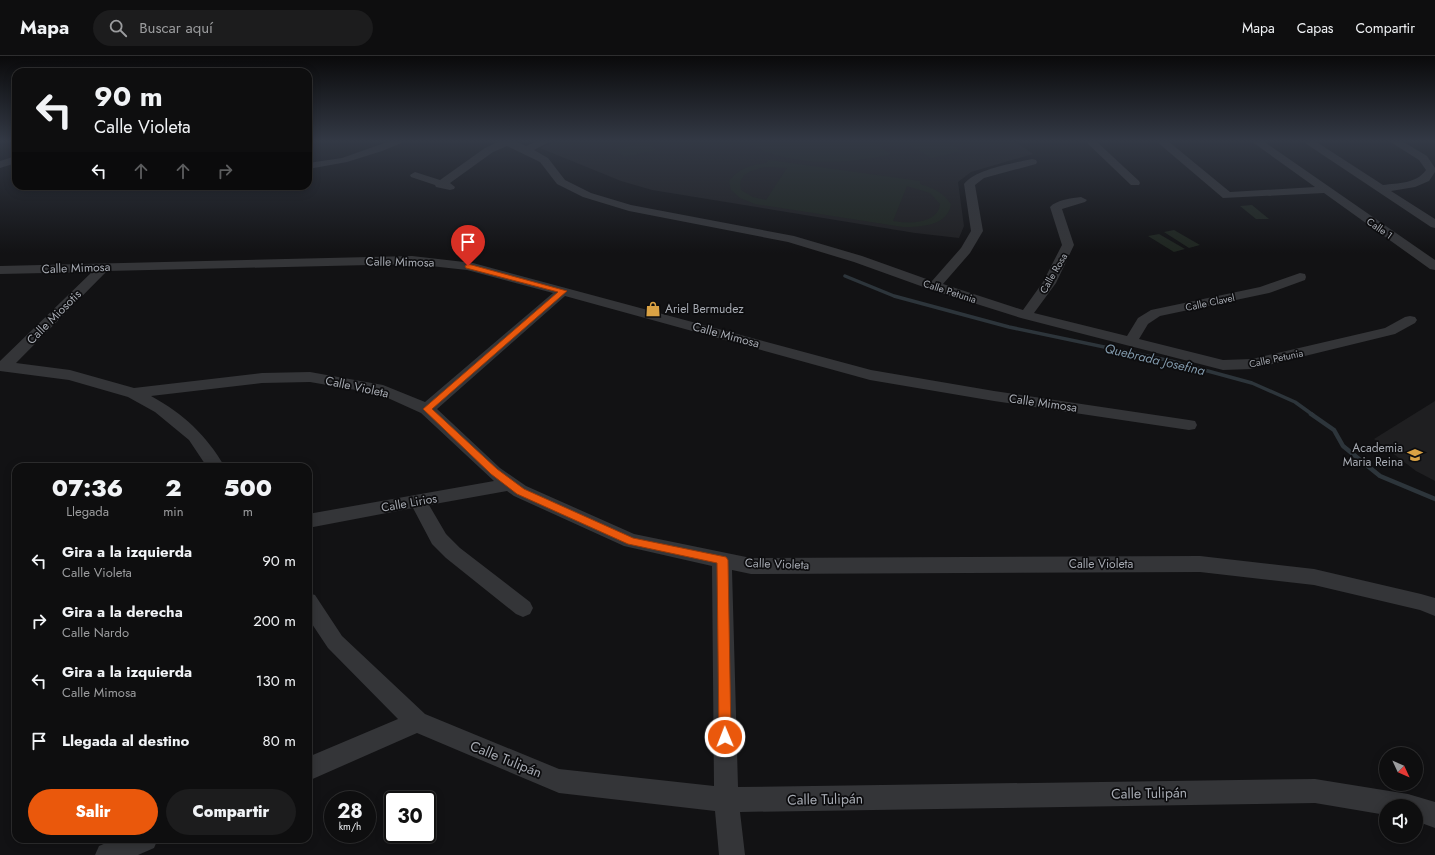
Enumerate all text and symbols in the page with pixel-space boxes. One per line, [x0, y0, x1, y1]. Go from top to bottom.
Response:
search box [93, 10, 373, 46]
text: Mapa [20, 14, 69, 41]
icon: search [107, 17, 129, 39]
text: Buscar aquí [139, 17, 213, 39]
text: Mapa [1242, 18, 1275, 38]
text: Capas [1297, 18, 1334, 38]
text: Compartir [1356, 18, 1415, 38]
text: 90 m [94, 76, 163, 117]
icon: left [28, 84, 80, 136]
text: Calle Violeta [94, 114, 191, 140]
icon: left [88, 160, 110, 182]
icon: ahead [130, 160, 152, 182]
icon: ahead [172, 160, 194, 182]
icon: right [214, 160, 236, 182]
street label: Calle 1 [1364, 214, 1396, 243]
pin [451, 225, 485, 266]
icon: arrive [457, 231, 479, 253]
street label: Calle Rosa [1036, 250, 1071, 296]
street label: Calle Mimosa [366, 252, 435, 272]
street label: Calle Mimosa [41, 258, 111, 278]
street label: Calle Petunia [921, 276, 979, 307]
street label: Calle Miosotis [23, 285, 86, 348]
street label: Calle Clavel [1184, 290, 1236, 315]
shop icon: Ariel Bermudez [644, 300, 662, 318]
place label: Ariel Bermudez [665, 300, 744, 318]
street label: Calle Mimosa [691, 317, 762, 353]
water label: Quebrada Josefina [1103, 339, 1207, 380]
street label: Calle Petunia [1248, 345, 1305, 372]
street label: Calle Violeta [324, 371, 391, 403]
street label: Calle Mimosa [1008, 389, 1078, 417]
place label: Academia Maria Reina [1343, 439, 1403, 471]
school or university icon: Academia Maria Reina [1406, 446, 1424, 464]
text: 07:36 [52, 470, 123, 505]
text: 2 [165, 470, 182, 505]
text: 500 [223, 470, 272, 505]
street label: Calle Lirios [380, 489, 439, 517]
text: Llegada [66, 502, 109, 521]
text: min [163, 502, 184, 521]
text: m [243, 502, 253, 521]
text: Gira a la izquierda [62, 541, 192, 563]
icon: left [28, 550, 50, 572]
text: 90 m [262, 550, 296, 572]
street label: Calle Violeta [744, 554, 810, 574]
street label: Calle Violeta [1069, 555, 1133, 573]
text: Calle Violeta [62, 563, 132, 582]
text: Gira a la derecha [62, 601, 183, 623]
icon: right [28, 610, 50, 632]
text: 200 m [253, 610, 296, 632]
text: Calle Nardo [62, 623, 129, 642]
text: Gira a la izquierda [62, 661, 192, 683]
icon: left [28, 670, 50, 692]
text: 130 m [256, 670, 296, 692]
text: Calle Mimosa [62, 683, 136, 702]
position arrow [704, 716, 746, 758]
icon: arrive [28, 730, 50, 752]
text: Llegada al destino [62, 730, 189, 752]
text: 80 m [263, 730, 296, 752]
street label: Calle Tulipán [467, 736, 545, 782]
north arrow [1379, 747, 1423, 791]
map controls [1379, 747, 1423, 843]
street label: Calle Tulipán [1111, 782, 1187, 804]
street label: Calle Tulipán [787, 788, 863, 810]
button: Salir [28, 789, 158, 835]
button: Compartir [166, 789, 296, 835]
speed limit sign: 30 [384, 791, 436, 843]
text: 28 [337, 797, 363, 826]
button: sound [1379, 799, 1423, 843]
text: km/h [339, 819, 361, 834]

